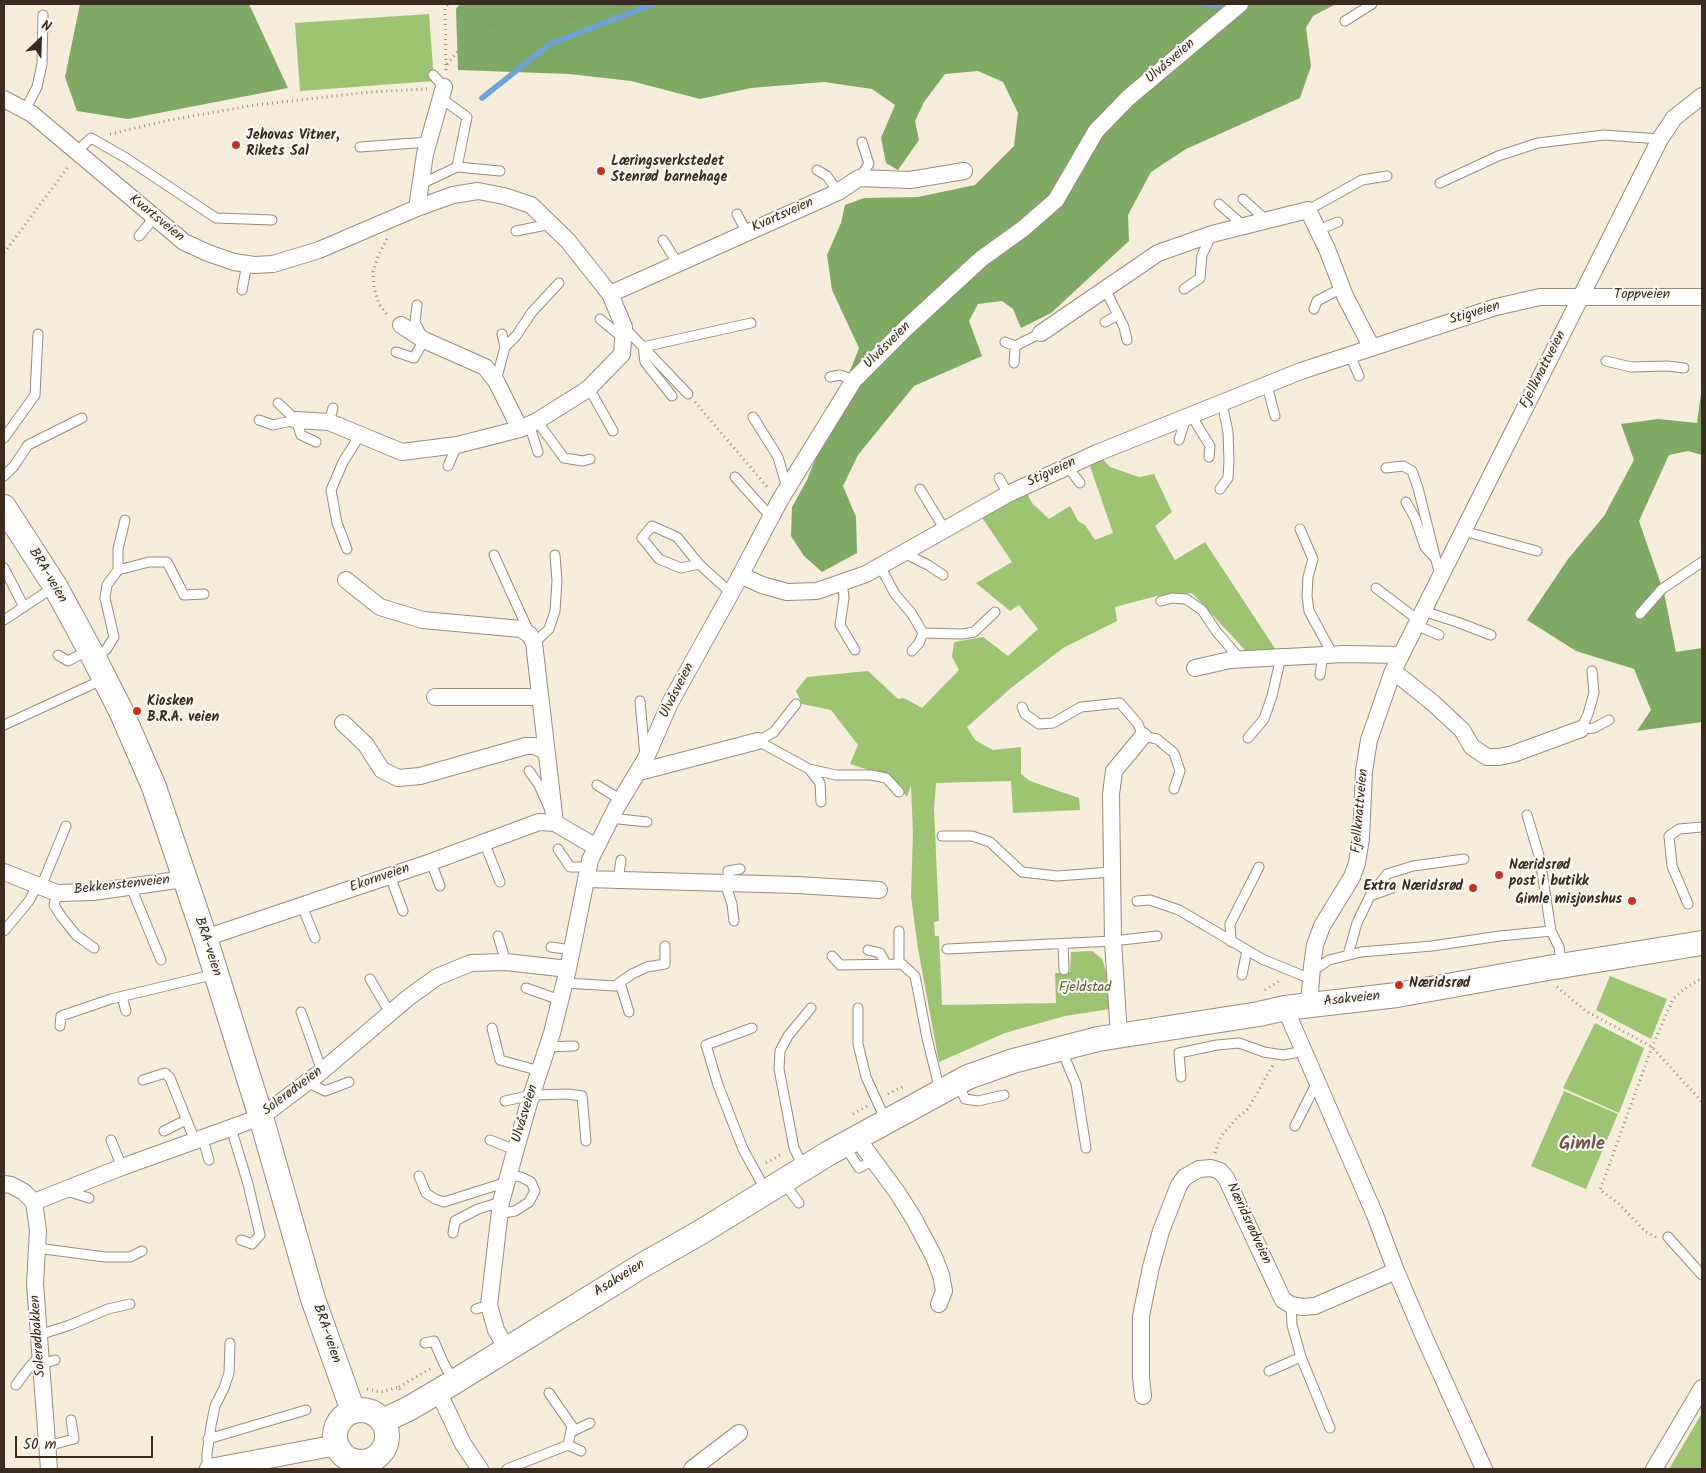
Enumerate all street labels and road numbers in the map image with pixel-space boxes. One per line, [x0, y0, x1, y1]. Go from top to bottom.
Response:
street label: Ulvåsveien [1143, 36, 1199, 88]
street label: Kvartsveien [125, 192, 187, 246]
street label: Kvartsveien [749, 195, 817, 237]
street label: Toppveien [1614, 288, 1670, 304]
street label: Stigveien [1448, 298, 1502, 330]
street label: Ulvåsveien [861, 319, 915, 373]
street label: Fjellknattveien [1517, 328, 1571, 412]
street label: Stigveien [1025, 454, 1079, 492]
street label: BRA-veien [24, 545, 70, 607]
street label: Ulvåsveien [657, 661, 699, 721]
street label: Fjellknattveien [1349, 768, 1373, 854]
street label: Ekornveien [348, 861, 412, 897]
street label: Bekkenstenveien [73, 873, 171, 899]
street label: BRA-veien [190, 915, 224, 979]
street label: Asakveien [1323, 989, 1381, 1011]
street label: Solerødveien [260, 1064, 326, 1120]
street label: Ulvåsveien [509, 1083, 543, 1145]
street label: Næridsrødveien [1222, 1181, 1274, 1267]
street label: Asakveien [591, 1257, 649, 1301]
street label: Solerødbakken [28, 1294, 50, 1378]
street label: BRA-veien [308, 1302, 344, 1366]

